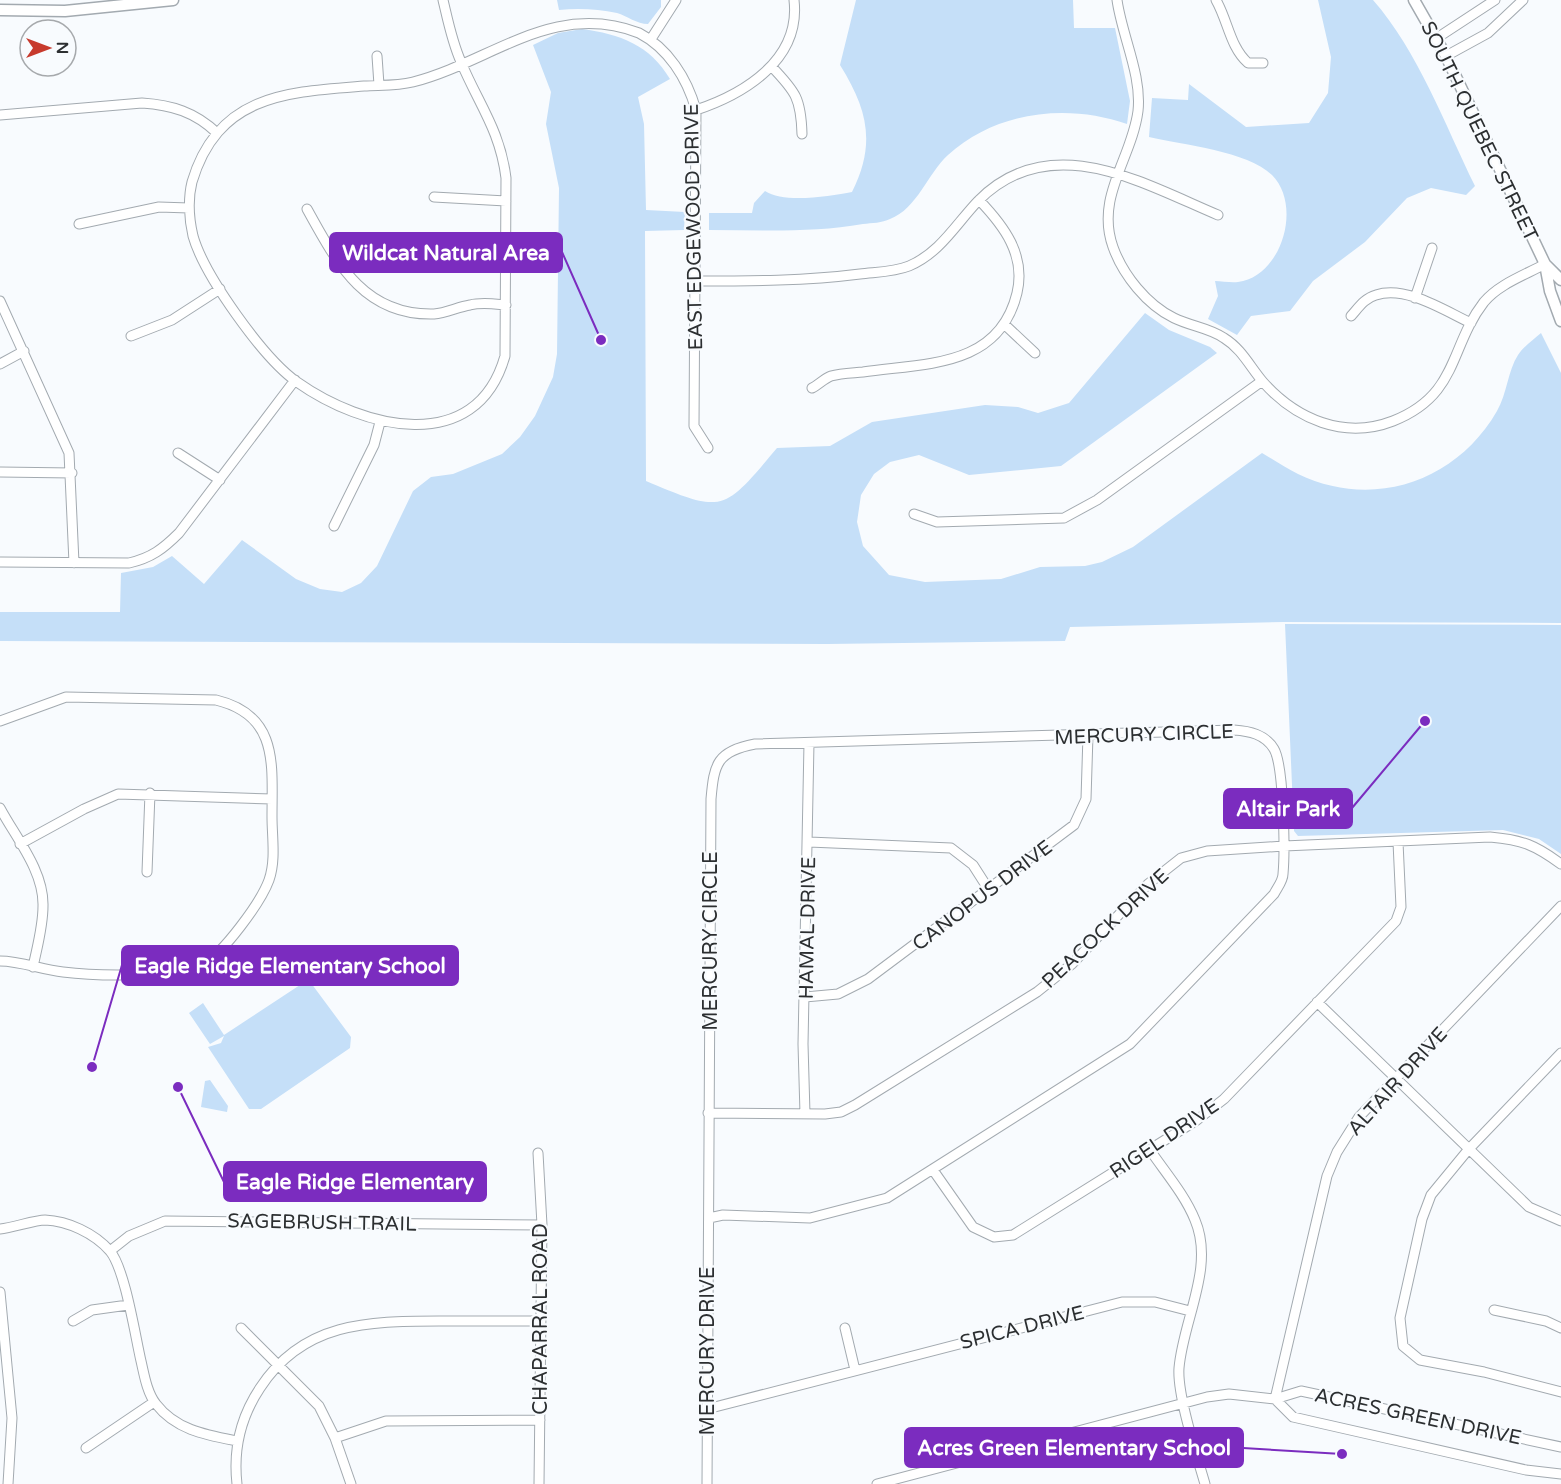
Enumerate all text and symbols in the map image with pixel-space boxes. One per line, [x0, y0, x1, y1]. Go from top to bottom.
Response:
north arrow [18, 18, 78, 78]
street label: SOUTH QUEBEC STREET [1415, 18, 1543, 245]
text: N [52, 42, 72, 54]
street label: EAST EDGEWOOD DRIVE [680, 103, 708, 351]
callout: Wildcat Natural Area [330, 233, 562, 272]
text: Wildcat Natural Area [342, 241, 550, 266]
street label: MERCURY CIRCLE [1054, 720, 1234, 750]
callout: Altair Park [1224, 789, 1352, 828]
text: Altair Park [1236, 797, 1341, 822]
street label: CANOPUS DRIVE [908, 835, 1057, 956]
street label: MERCURY CIRCLE [699, 851, 723, 1031]
street label: HAMAL DRIVE [795, 857, 821, 1000]
street label: PEACOCK DRIVE [1037, 864, 1174, 994]
callout: Eagle Ridge Elementary School [122, 946, 458, 985]
text: Eagle Ridge Elementary School [134, 954, 446, 979]
street label: ALTAIR DRIVE [1343, 1022, 1453, 1141]
street label: RIGEL DRIVE [1106, 1094, 1224, 1184]
callout: Eagle Ridge Elementary [224, 1162, 486, 1201]
text: Eagle Ridge Elementary [236, 1170, 475, 1195]
street label: SAGEBRUSH TRAIL [227, 1209, 417, 1237]
street label: CHAPARRAL ROAD [529, 1223, 553, 1415]
street label: MERCURY DRIVE [696, 1266, 720, 1436]
street label: SPICA DRIVE [958, 1301, 1087, 1355]
street label: ACRES GREEN DRIVE [1312, 1383, 1523, 1451]
callout: Acres Green Elementary School [905, 1428, 1243, 1467]
text: Acres Green Elementary School [917, 1436, 1231, 1461]

